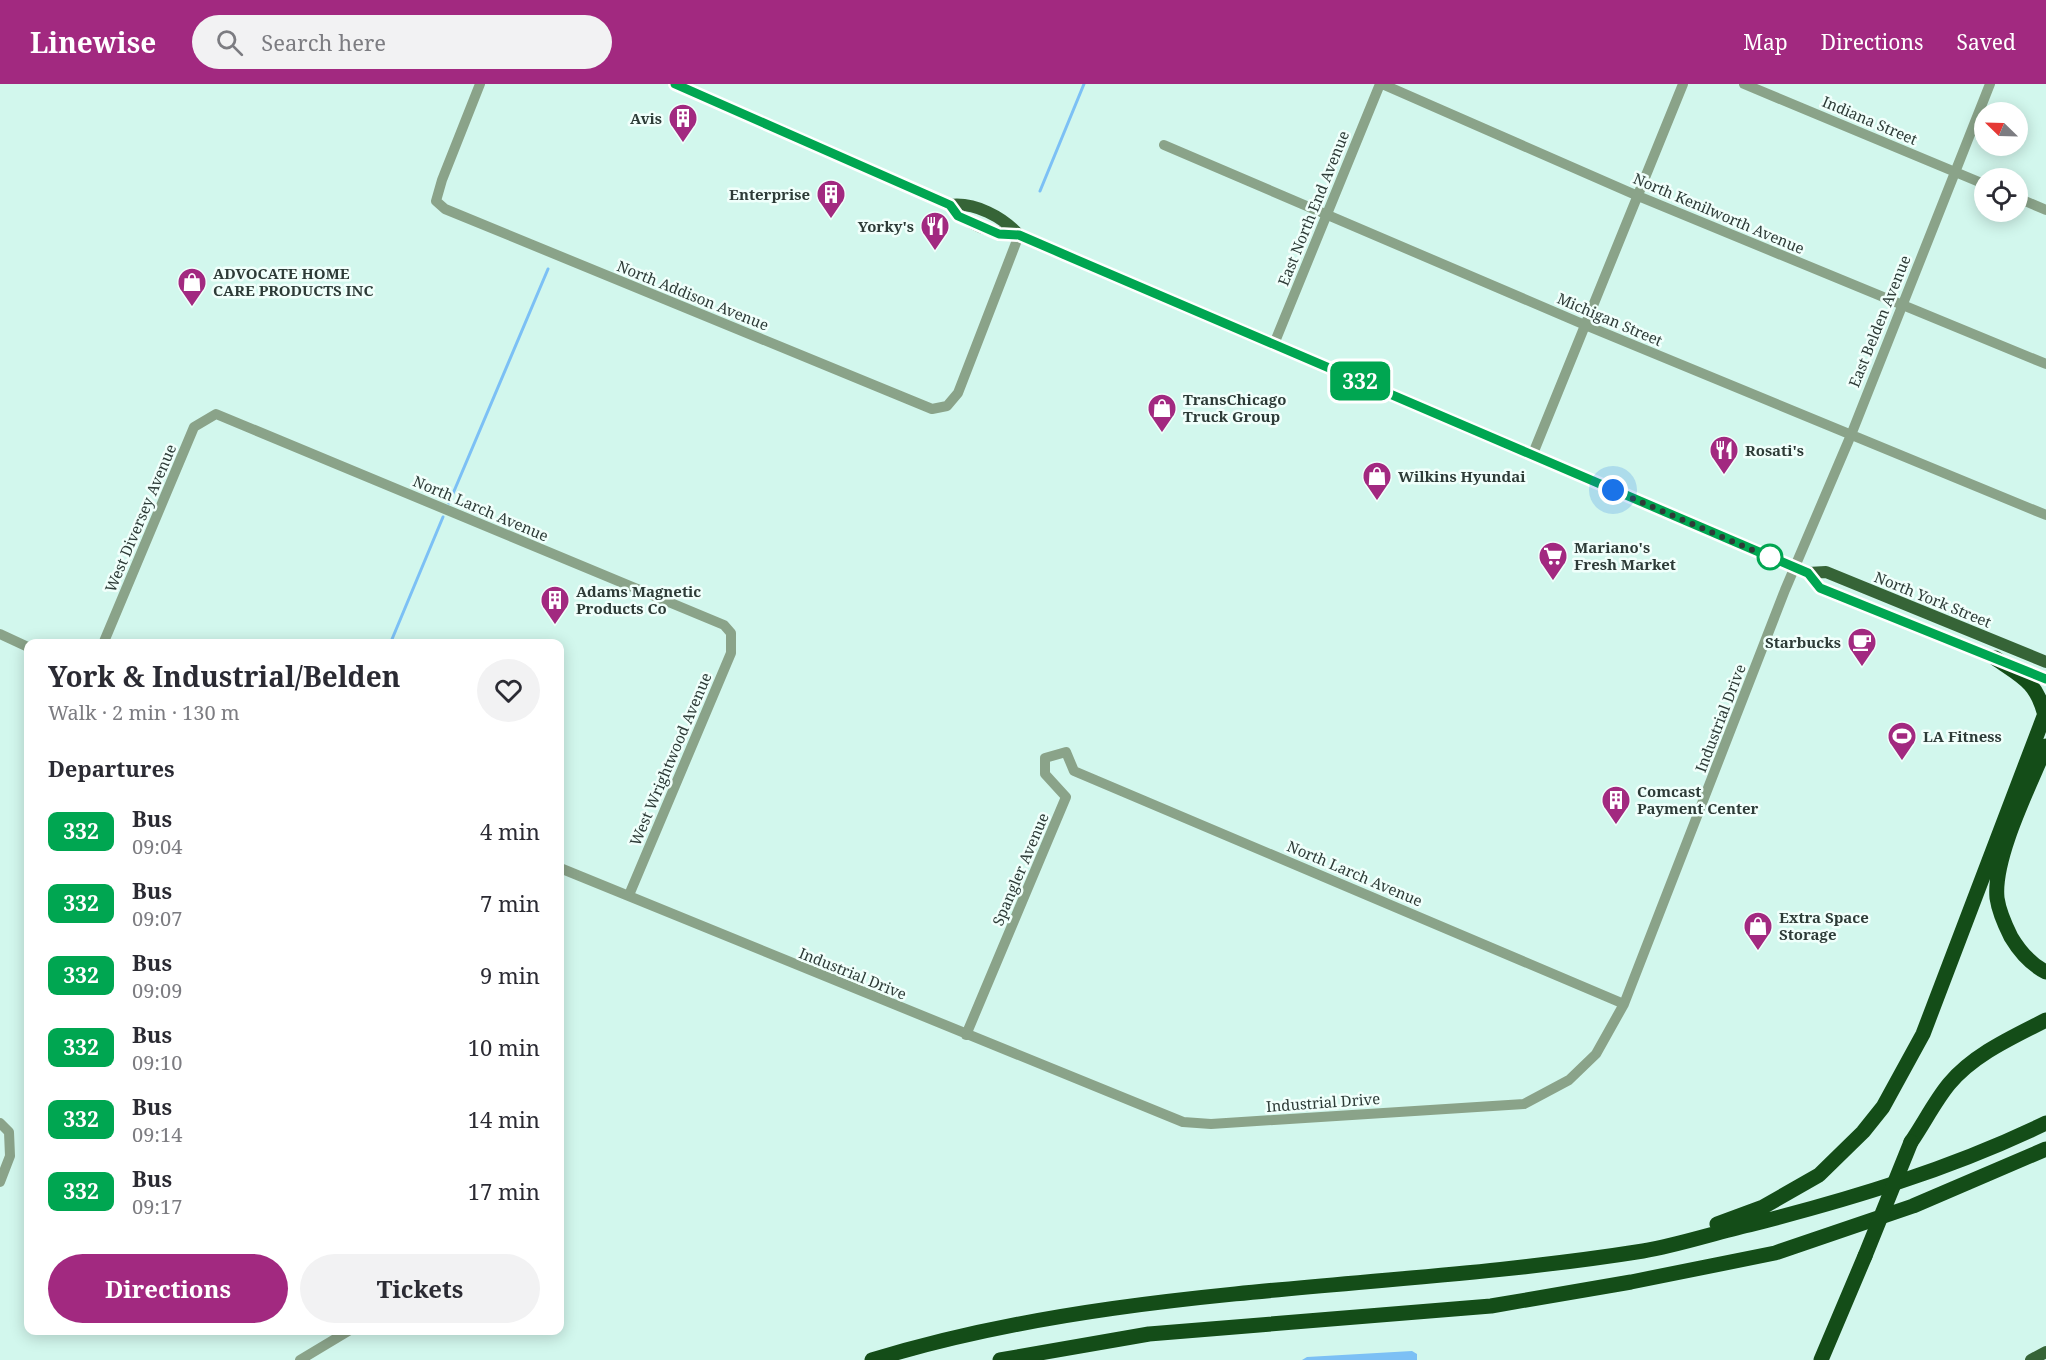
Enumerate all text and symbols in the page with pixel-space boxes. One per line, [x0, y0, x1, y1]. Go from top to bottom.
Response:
search box [192, 15, 612, 69]
text: Linewise [30, 23, 156, 61]
icon: search [213, 26, 246, 59]
text: Search here [261, 27, 386, 57]
text: Map [1743, 28, 1788, 56]
text: Directions [1821, 28, 1923, 56]
text: Saved [1956, 28, 2016, 56]
street label: Indiana Street [1819, 91, 1921, 149]
building icon: Avis [667, 102, 699, 144]
north arrow [1974, 102, 2028, 156]
map controls [1974, 102, 2028, 222]
place label: Avis [630, 108, 662, 128]
street label: East North End Avenue [1273, 128, 1353, 288]
street label: North Kenilworth Avenue [1630, 168, 1808, 258]
button: locate [1974, 168, 2028, 222]
building icon: Enterprise [815, 178, 847, 220]
place label: Enterprise [729, 184, 810, 204]
restaurant icon: Yorky's [919, 210, 951, 252]
place label: Yorky's [858, 216, 914, 236]
street label: East Belden Avenue [1843, 252, 1915, 390]
street label: North Addison Avenue [614, 255, 772, 335]
place label: ADVOCATE HOME CARE PRODUCTS INC [213, 263, 373, 300]
shop icon: ADVOCATE HOME CARE PRODUCTS INC [176, 266, 208, 308]
street label: Michigan Street [1554, 288, 1666, 350]
line badge: 332 [1326, 362, 1394, 400]
text: 332 [1342, 367, 1378, 395]
place label: TransChicago Truck Group [1183, 389, 1286, 426]
shop icon: TransChicago Truck Group [1146, 392, 1178, 434]
restaurant icon: Rosati's [1708, 434, 1740, 476]
place label: Rosati's [1745, 440, 1804, 460]
street label: West Diversey Avenue [100, 441, 180, 595]
shop icon: Wilkins Hyundai [1361, 460, 1393, 502]
place label: Wilkins Hyundai [1398, 466, 1526, 486]
street label: North Larch Avenue [410, 470, 552, 546]
your location [1598, 475, 1628, 505]
place label: Mariano's Fresh Market [1574, 537, 1676, 574]
supermarket icon: Mariano's Fresh Market [1537, 540, 1569, 582]
unlabelled marker [1757, 544, 1783, 570]
street label: North York Street [1872, 566, 1994, 632]
place label: Adams Magnetic Products Co [576, 581, 701, 618]
building icon: Adams Magnetic Products Co [539, 584, 571, 626]
cafe icon: Starbucks [1846, 626, 1878, 668]
place label: Starbucks [1765, 632, 1841, 652]
text: York & Industrial/Belden [48, 657, 400, 695]
button: heart [477, 659, 540, 722]
street label: Industrial Drive [1690, 661, 1750, 775]
street label: West Wrightwood Avenue [624, 669, 716, 849]
text: Walk · 2 min · 130 m [48, 699, 240, 726]
sports icon: LA Fitness [1886, 720, 1918, 762]
place label: LA Fitness [1923, 726, 2002, 746]
text: Departures [48, 753, 175, 783]
place label: Comcast Payment Center [1637, 781, 1759, 818]
building icon: Comcast Payment Center [1600, 784, 1632, 826]
text: Bus [132, 803, 172, 833]
street label: Spangler Avenue [987, 809, 1053, 929]
text: 4 min [480, 816, 540, 846]
text: 332 [63, 817, 99, 845]
text: 09:04 [132, 833, 182, 860]
street label: North Larch Avenue [1284, 835, 1426, 911]
text: Bus [132, 875, 172, 905]
text: 7 min [480, 888, 540, 918]
text: 332 [63, 889, 99, 917]
text: 09:07 [132, 905, 182, 932]
place label: Extra Space Storage [1779, 907, 1869, 944]
shop icon: Extra Space Storage [1742, 910, 1774, 952]
street label: Industrial Drive [796, 942, 910, 1004]
text: Bus [132, 947, 172, 977]
text: 9 min [480, 960, 540, 990]
text: 332 [63, 961, 99, 989]
text: 09:09 [132, 977, 182, 1004]
text: Bus [132, 1019, 172, 1049]
text: 10 min [468, 1032, 540, 1062]
text: 332 [63, 1033, 99, 1061]
text: 09:10 [132, 1049, 182, 1076]
street label: Industrial Drive [1265, 1088, 1381, 1116]
text: Bus [132, 1091, 172, 1121]
text: 14 min [468, 1104, 540, 1134]
text: 332 [63, 1105, 99, 1133]
text: 09:14 [132, 1121, 182, 1148]
text: Bus [132, 1163, 172, 1193]
text: 17 min [468, 1176, 540, 1206]
text: 332 [63, 1177, 99, 1205]
text: 09:17 [132, 1193, 182, 1220]
button: Directions [48, 1254, 288, 1323]
button: Tickets [300, 1254, 540, 1323]

